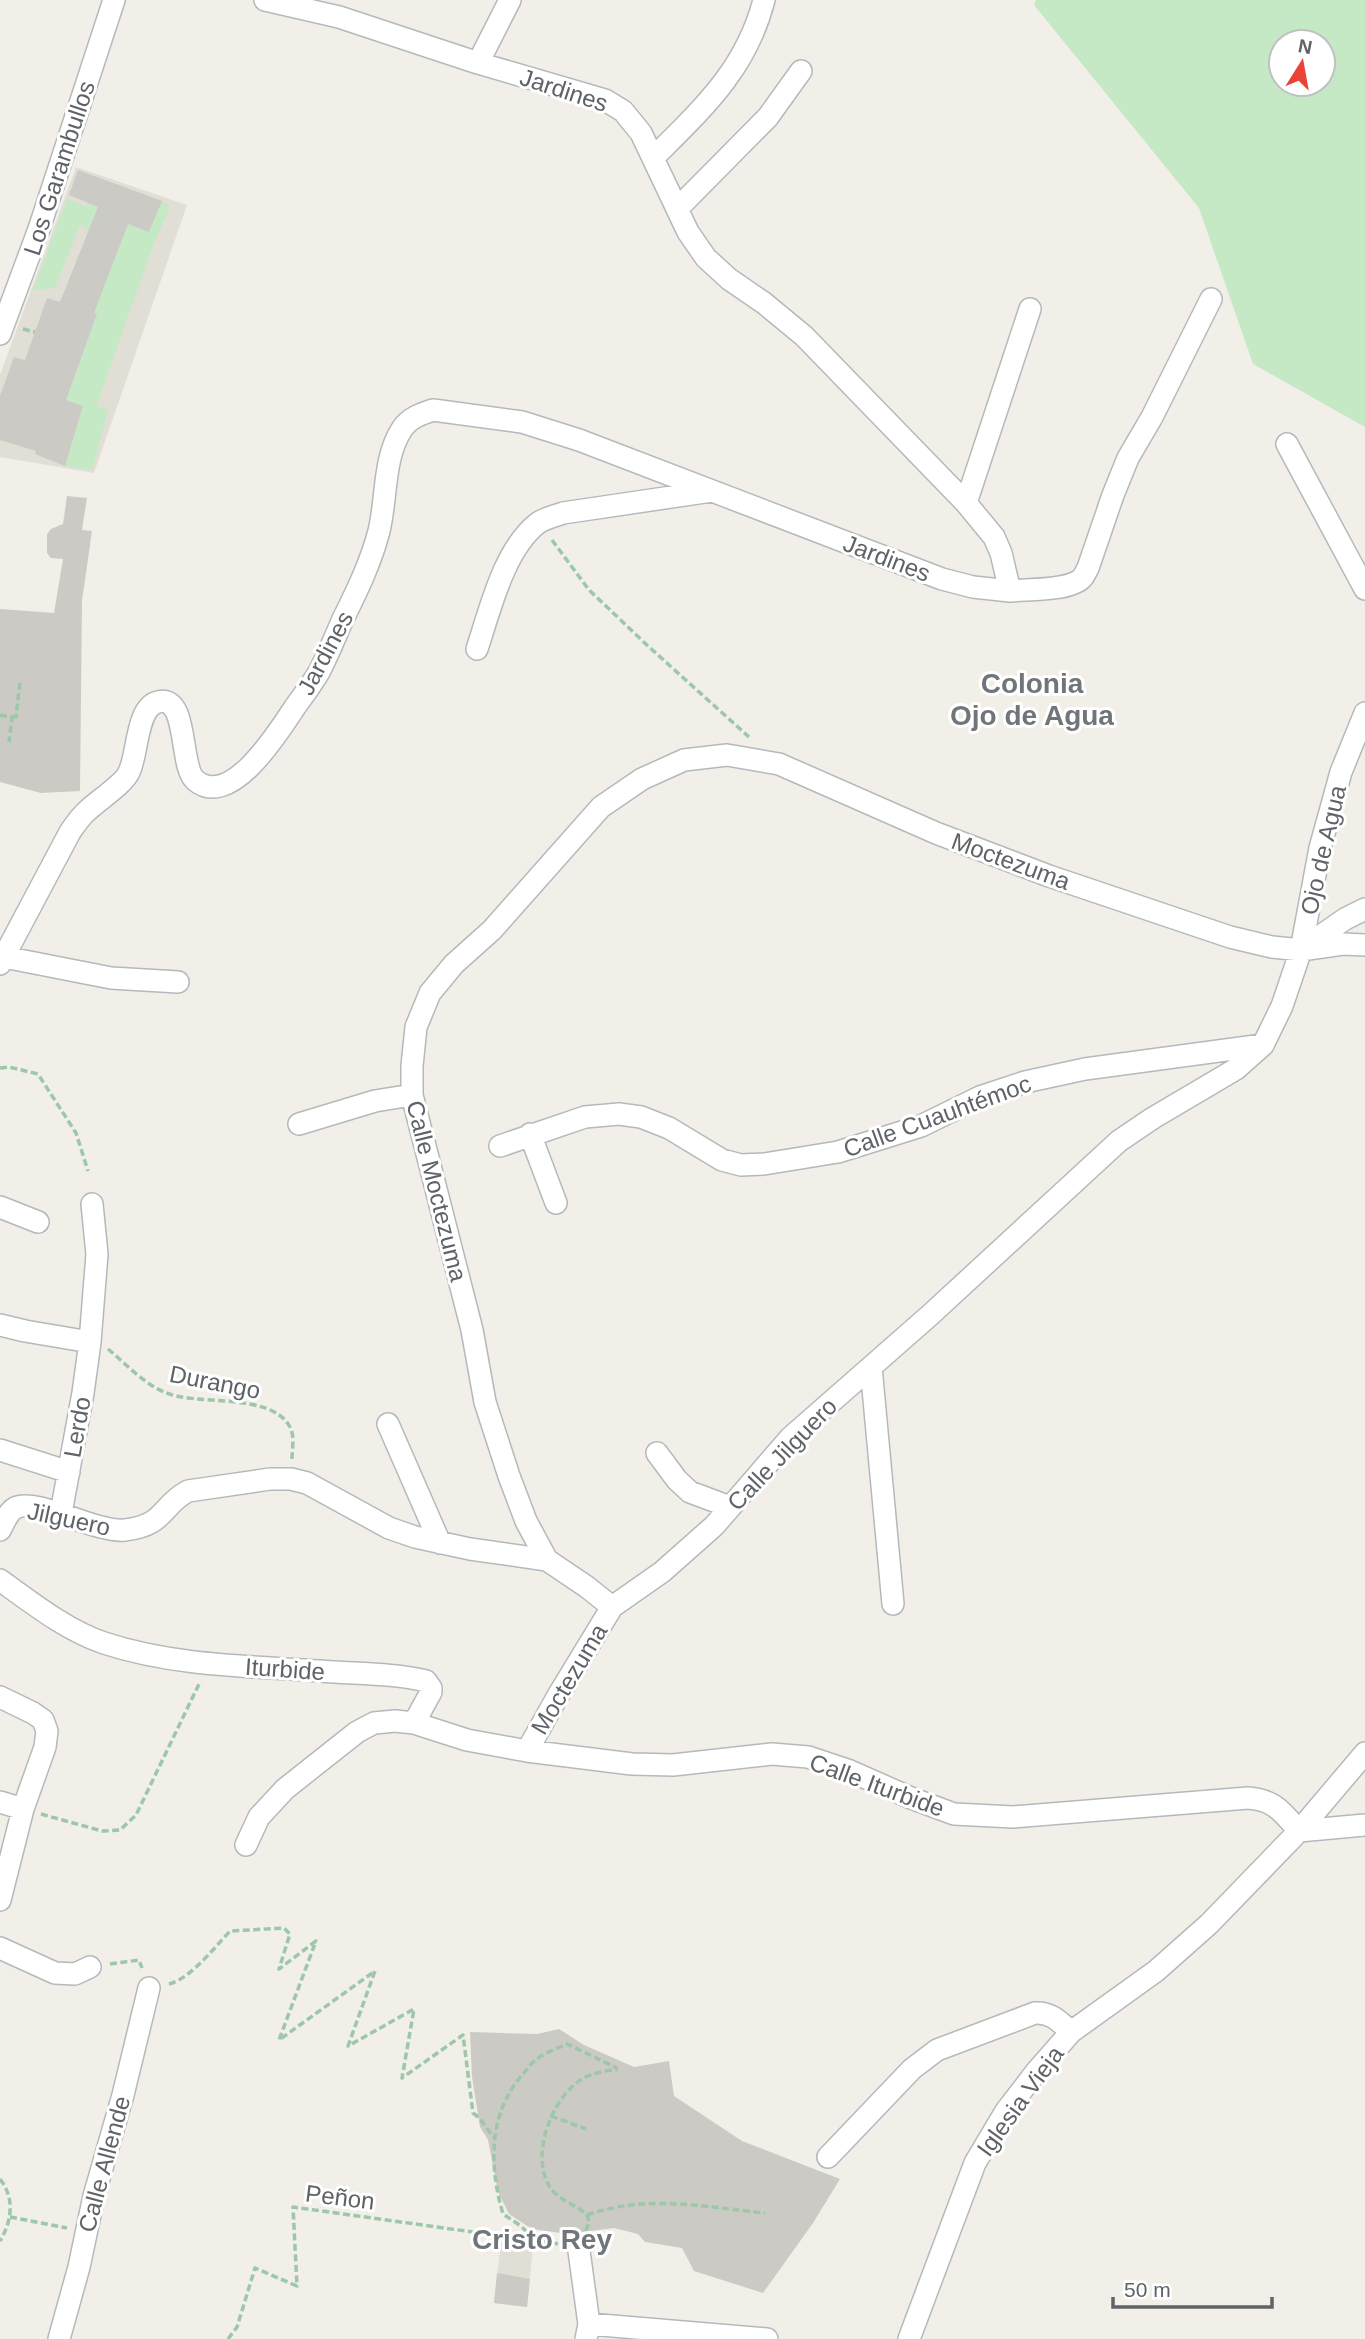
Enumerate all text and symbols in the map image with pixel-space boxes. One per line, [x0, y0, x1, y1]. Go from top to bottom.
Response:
north arrow [1267, 28, 1337, 98]
text: N [1296, 35, 1314, 58]
street label: Jardines [517, 63, 611, 117]
street label: Los Garambullos [18, 78, 100, 258]
street label: Jardines [840, 529, 934, 587]
street label: Jardines [292, 607, 358, 699]
district label: Colonia Ojo de Agua [950, 668, 1114, 731]
street label: Ojo de Agua [1295, 782, 1351, 917]
street label: Moctezuma [948, 827, 1075, 895]
street label: Calle Cuauhtémoc [840, 1070, 1034, 1162]
street label: Calle Moctezuma [401, 1098, 473, 1285]
street label: Durango [167, 1360, 263, 1404]
street label: Calle Jilguero [722, 1392, 842, 1516]
street label: Lerdo [58, 1394, 96, 1460]
street label: Jilguero [25, 1497, 113, 1541]
street label: Moctezuma [525, 1618, 613, 1739]
street label: Iturbide [244, 1653, 326, 1685]
street label: Calle Iturbide [806, 1748, 948, 1822]
street label: Iglesia Vieja [971, 2040, 1069, 2161]
street label: Calle Allende [73, 2093, 135, 2235]
street label: Peñon [304, 2179, 376, 2215]
district label: Cristo Rey [472, 2224, 612, 2255]
scale bar [1113, 2266, 1272, 2310]
text: 50 m [1124, 2278, 1171, 2301]

